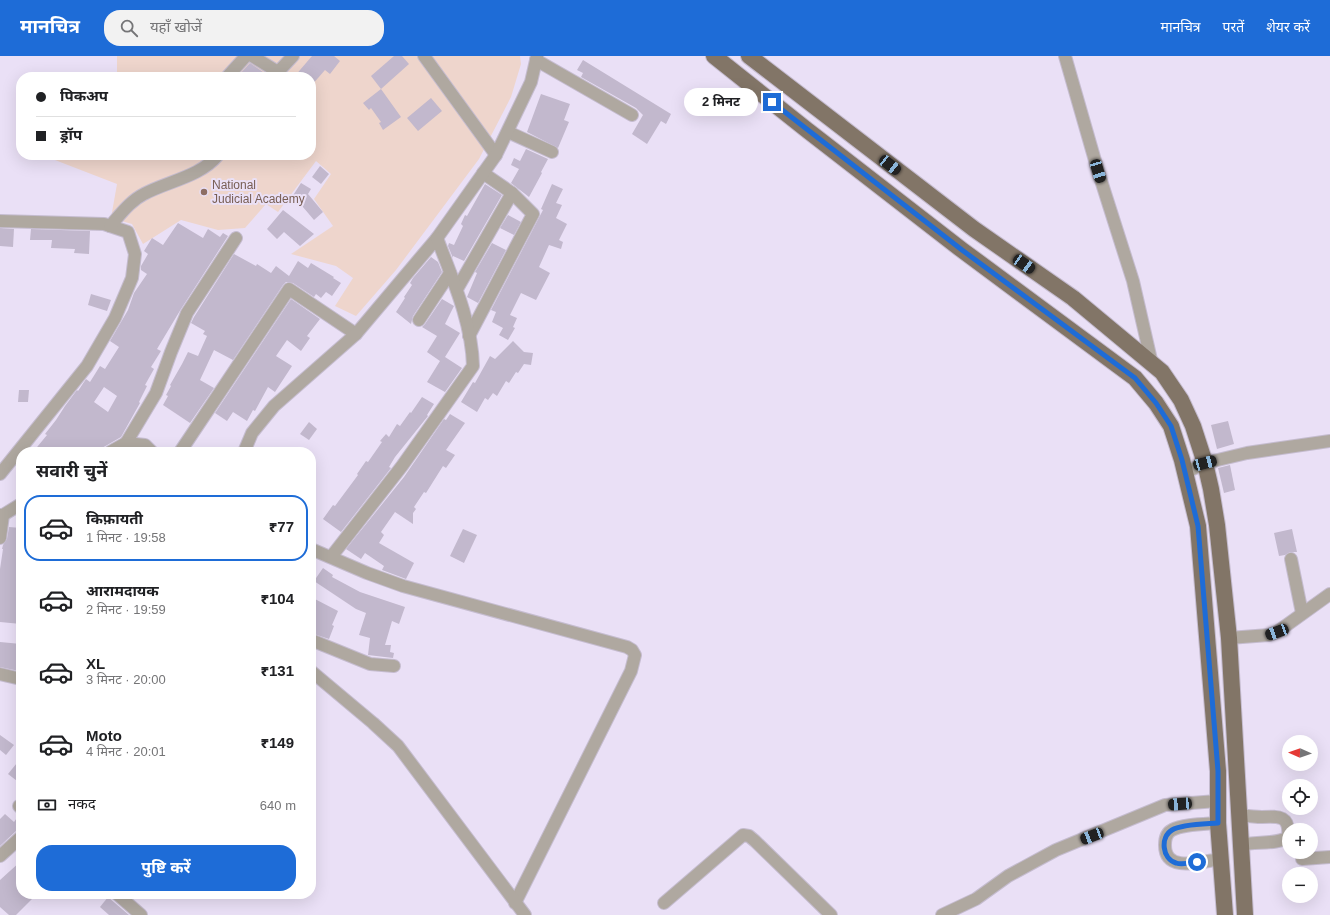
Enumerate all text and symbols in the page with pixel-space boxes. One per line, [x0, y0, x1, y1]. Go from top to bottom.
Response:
search box [104, 10, 384, 46]
text: मानचित्र [20, 16, 80, 37]
icon: search [118, 17, 140, 39]
text: यहाँ खोजें [150, 18, 202, 35]
text: मानचित्र [1161, 19, 1201, 35]
text: परतें [1223, 19, 1244, 35]
text: शेयर करें [1266, 19, 1310, 35]
text: पिकअप [60, 87, 108, 104]
callout: 2 मिनट [684, 88, 758, 116]
route end [763, 93, 781, 111]
text: 2 मिनट [702, 94, 740, 109]
text: ड्रॉप [60, 126, 82, 143]
car [877, 153, 903, 177]
car [1089, 158, 1107, 184]
place label: National Judicial Academy [212, 178, 305, 206]
marker: National Judicial Academy [199, 187, 209, 197]
car [1011, 252, 1037, 276]
car [1192, 454, 1218, 472]
text: सवारी चुनें [36, 461, 107, 481]
icon: car [38, 510, 74, 546]
text: किफ़ायती [86, 510, 143, 527]
text: ₹77 [269, 518, 294, 535]
text: 1 मिनट · 19:58 [86, 530, 166, 545]
icon: car [38, 582, 74, 618]
text: आरामदायक [86, 582, 159, 599]
text: ₹104 [260, 590, 294, 607]
text: 2 मिनट · 19:59 [86, 602, 166, 617]
car [1264, 622, 1290, 642]
icon: car [38, 654, 74, 690]
text: XL [86, 655, 105, 672]
text: ₹131 [260, 662, 294, 679]
text: 3 मिनट · 20:00 [86, 672, 166, 687]
icon: car [38, 726, 74, 762]
text: Moto [86, 727, 122, 744]
text: ₹149 [260, 734, 294, 751]
north arrow [1282, 735, 1318, 771]
map controls [1282, 735, 1318, 903]
text: 4 मिनट · 20:01 [86, 744, 166, 759]
button: locate [1282, 779, 1318, 815]
icon: cash [36, 794, 58, 816]
text: नकद [68, 795, 96, 812]
car [1168, 797, 1192, 811]
text: 640 m [260, 798, 296, 813]
button: + [1282, 823, 1318, 859]
car [1079, 826, 1105, 846]
button: पुष्टि करें [36, 845, 296, 891]
route start [1188, 853, 1206, 871]
button: − [1282, 867, 1318, 903]

